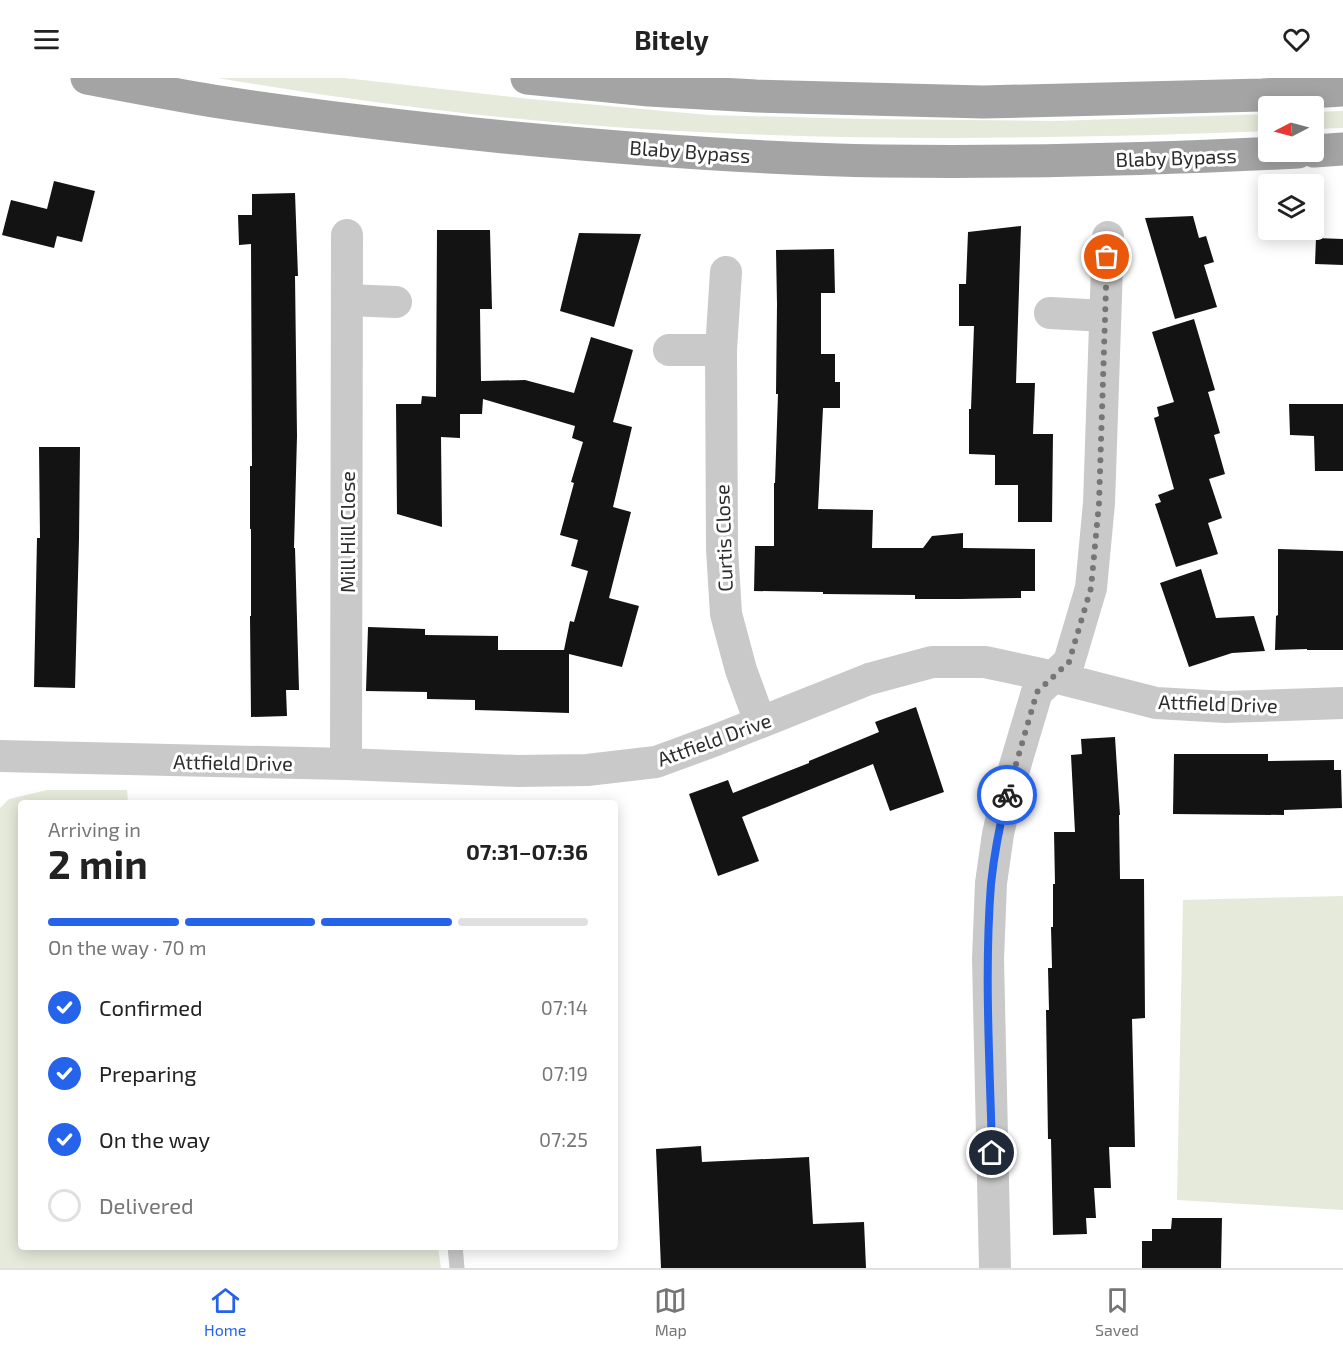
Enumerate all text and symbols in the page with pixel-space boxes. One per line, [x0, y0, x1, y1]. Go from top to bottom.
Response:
icon: menu [30, 23, 63, 56]
text: Bitely [634, 23, 709, 55]
icon: heart [1280, 23, 1313, 56]
north arrow [1258, 96, 1324, 162]
map controls [1258, 96, 1324, 240]
street label: Blaby Bypass [629, 135, 751, 167]
street label: Blaby Bypass [1115, 143, 1237, 171]
button: layers [1258, 174, 1324, 240]
pin [1081, 231, 1132, 282]
icon: bag [1090, 240, 1123, 273]
street label: Mill Hill Close [335, 471, 359, 593]
street label: Curtis Close [709, 484, 737, 592]
street label: Attfield Drive [1158, 689, 1278, 717]
street label: Attfield Drive [654, 707, 774, 771]
street label: Attfield Drive [173, 749, 293, 775]
courier [977, 765, 1037, 825]
icon: bike [991, 779, 1024, 812]
text: Arriving in [48, 817, 141, 841]
text: 07:31–07:36 [466, 838, 588, 864]
text: 2 min [48, 840, 148, 887]
text: On the way · 70 m [48, 935, 207, 959]
icon: check [48, 991, 81, 1024]
text: Confirmed [99, 994, 203, 1020]
text: 07:14 [541, 995, 588, 1019]
icon: check [48, 1057, 81, 1090]
text: Preparing [99, 1060, 197, 1086]
text: 07:19 [542, 1061, 588, 1085]
icon: check [48, 1123, 81, 1156]
text: On the way [99, 1126, 210, 1152]
text: 07:25 [539, 1127, 588, 1151]
pin [966, 1127, 1017, 1178]
icon: home [975, 1136, 1008, 1169]
text: Delivered [99, 1192, 194, 1218]
tab: Home [204, 1284, 246, 1339]
tab: Map [654, 1284, 687, 1339]
tab: Saved [1095, 1284, 1139, 1339]

